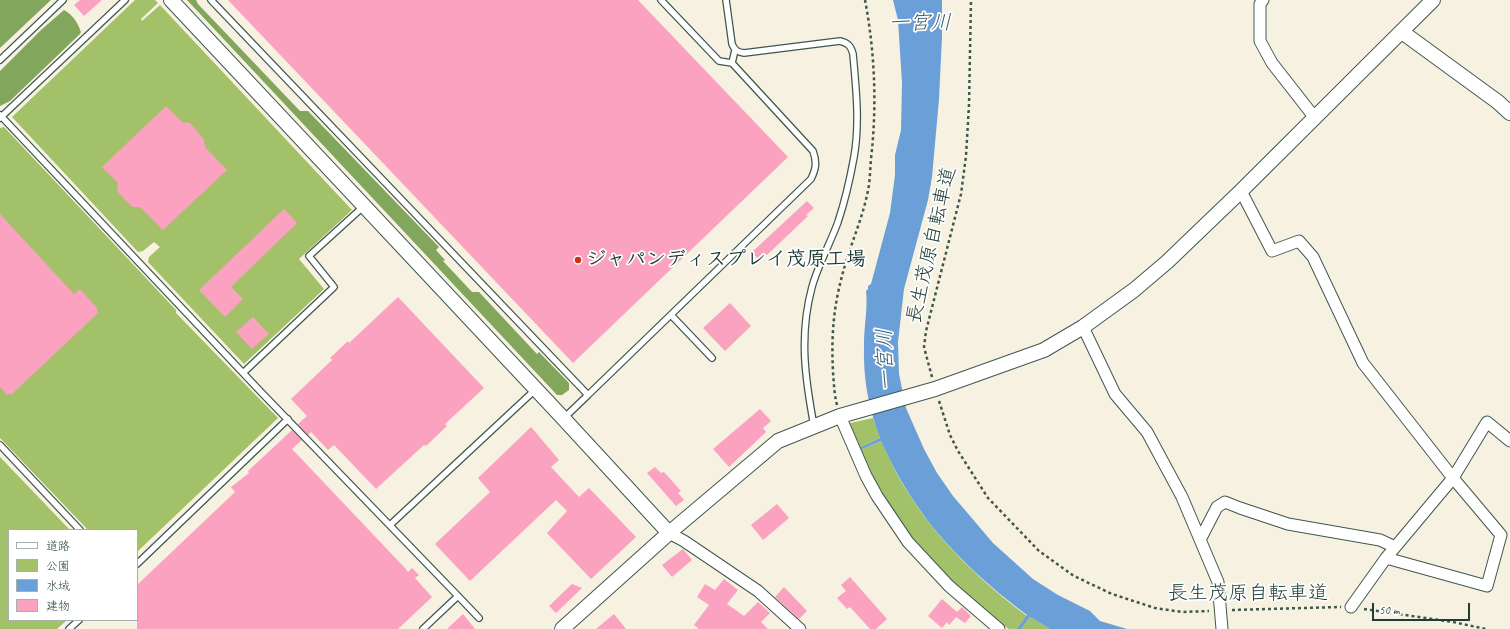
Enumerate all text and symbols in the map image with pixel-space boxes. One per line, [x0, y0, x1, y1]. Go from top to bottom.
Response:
water label: 一宮川 [889, 10, 951, 36]
street label: 長生茂原自転車道 [902, 164, 962, 326]
place label: ジャパンディスプレイ茂原工場 [586, 248, 866, 272]
marker: ジャパンディスプレイ茂原工場 [573, 255, 583, 265]
water label: 一宮川 [872, 328, 900, 392]
legend [8, 529, 138, 621]
text: 道路 [46, 538, 70, 554]
text: 公園 [46, 558, 70, 574]
text: 水域 [46, 578, 70, 594]
street label: 長生茂原自転車道 [1168, 582, 1328, 606]
scale bar [1374, 595, 1472, 621]
text: 建物 [46, 598, 70, 614]
text: 50 m [1379, 602, 1399, 618]

